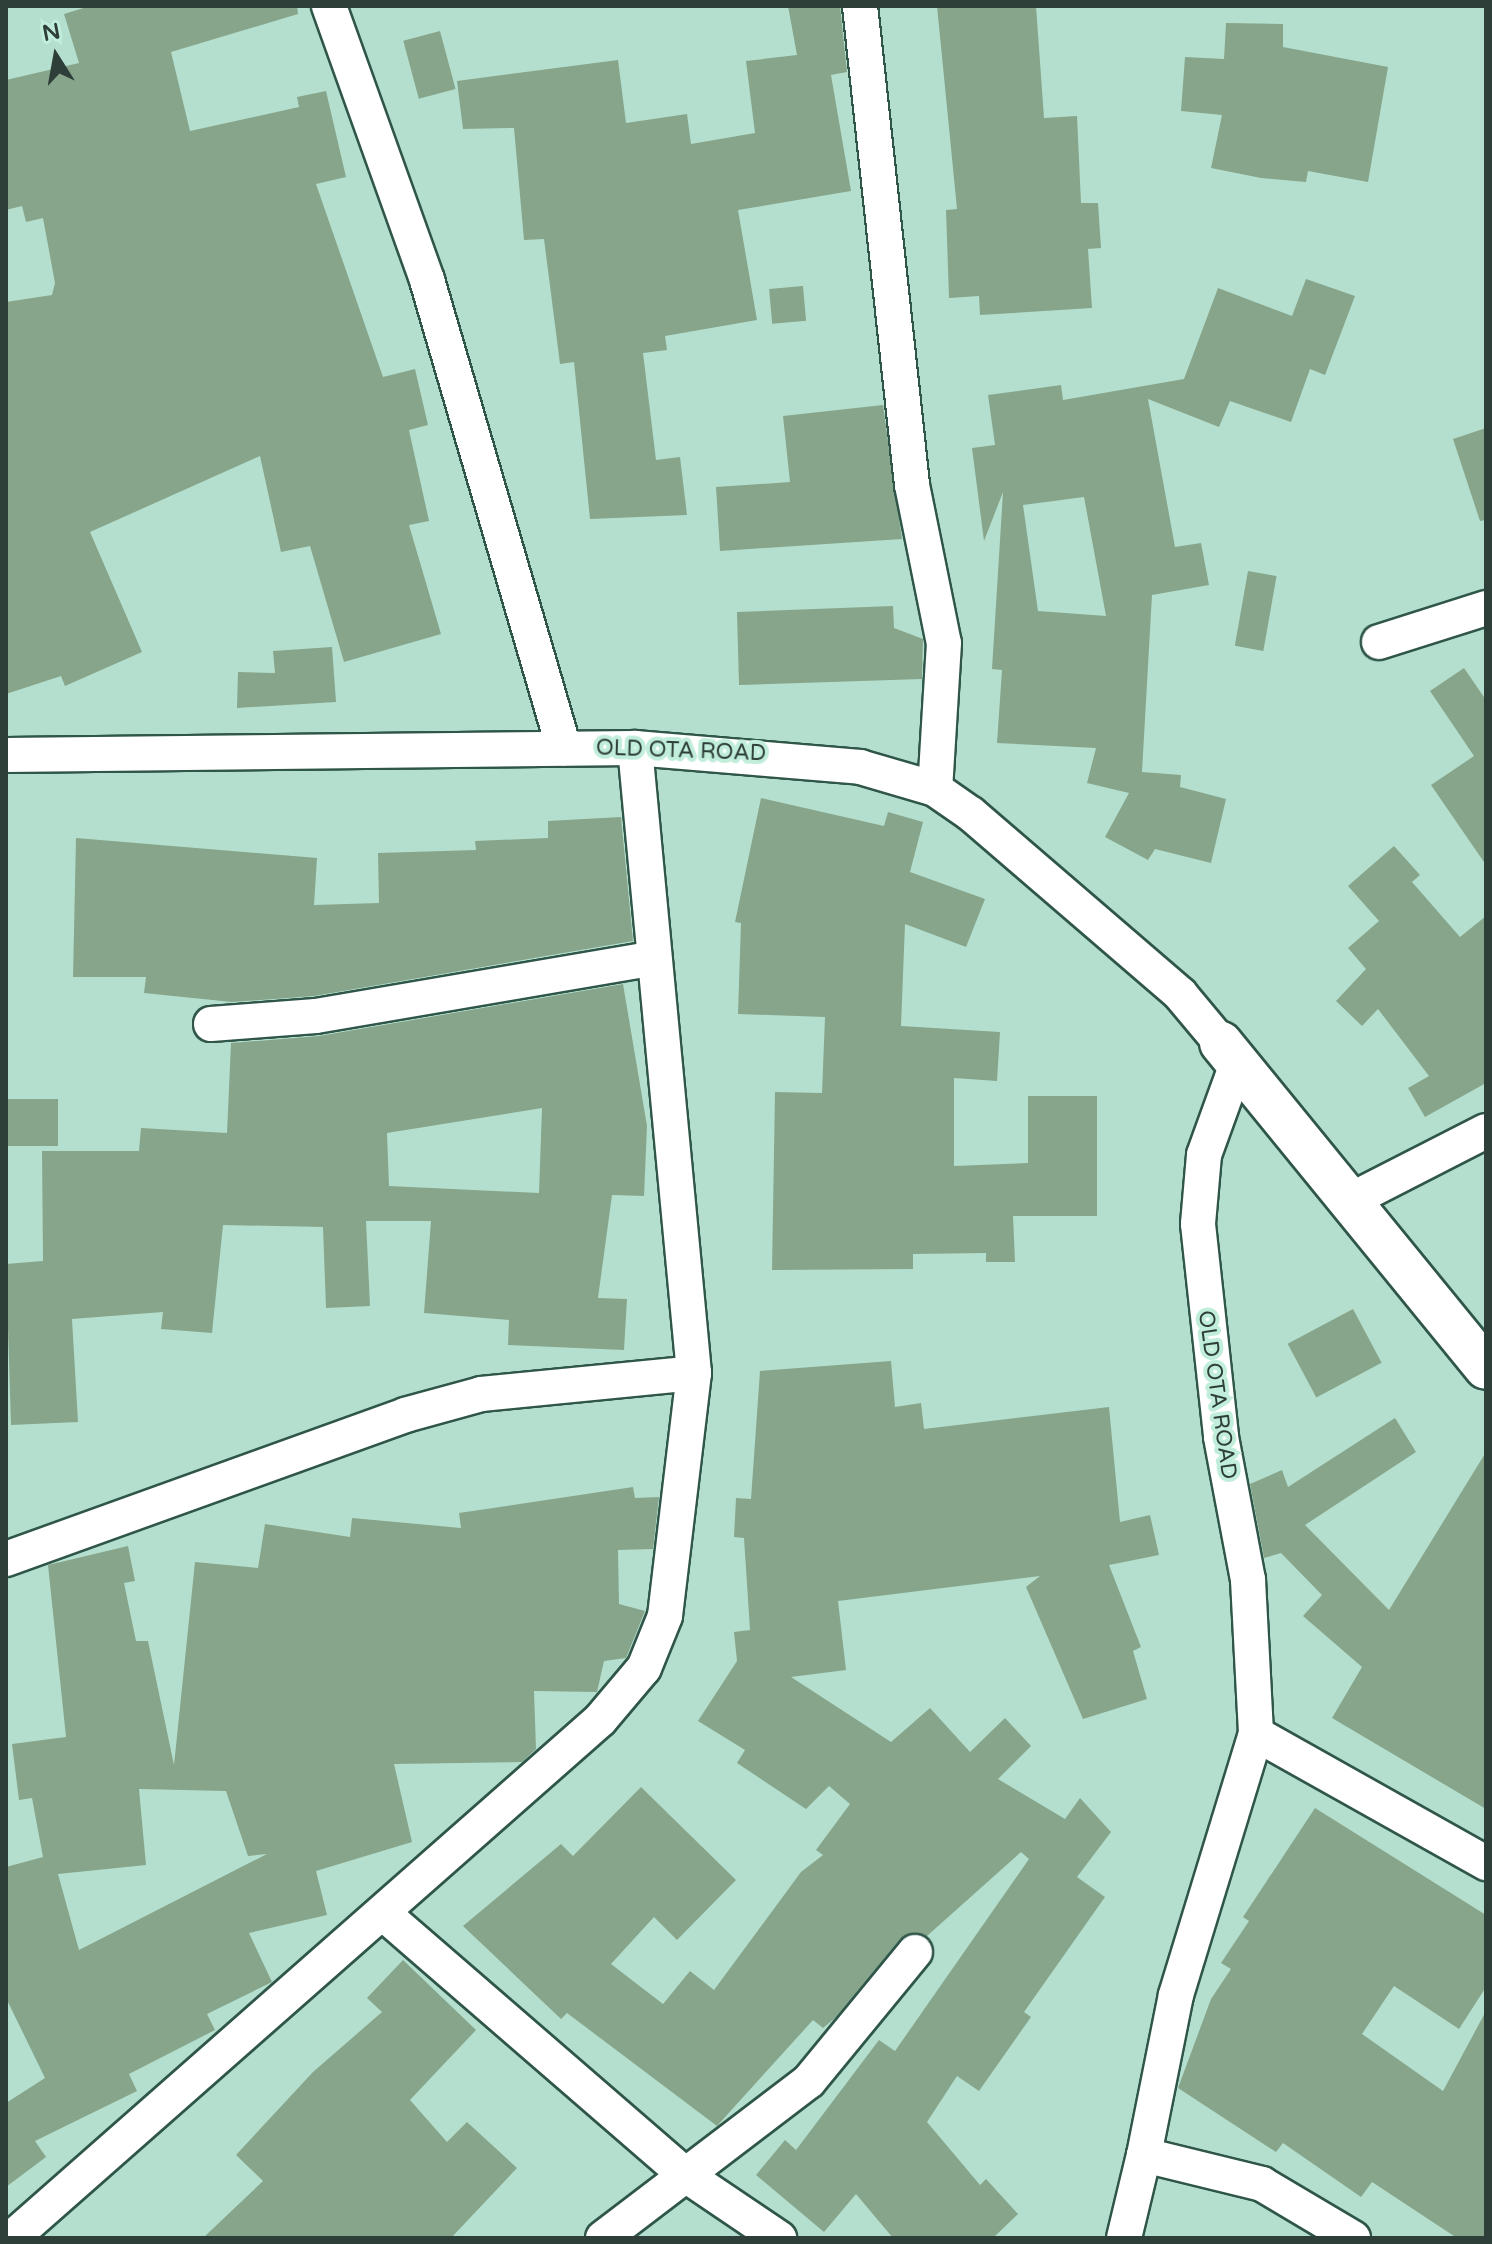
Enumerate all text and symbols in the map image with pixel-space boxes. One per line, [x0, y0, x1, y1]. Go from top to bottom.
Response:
north arrow [16, 16, 96, 96]
text: N [40, 18, 63, 47]
street label: OLD OTA ROAD [595, 735, 767, 767]
street label: OLD OTA ROAD [1192, 1309, 1242, 1481]

